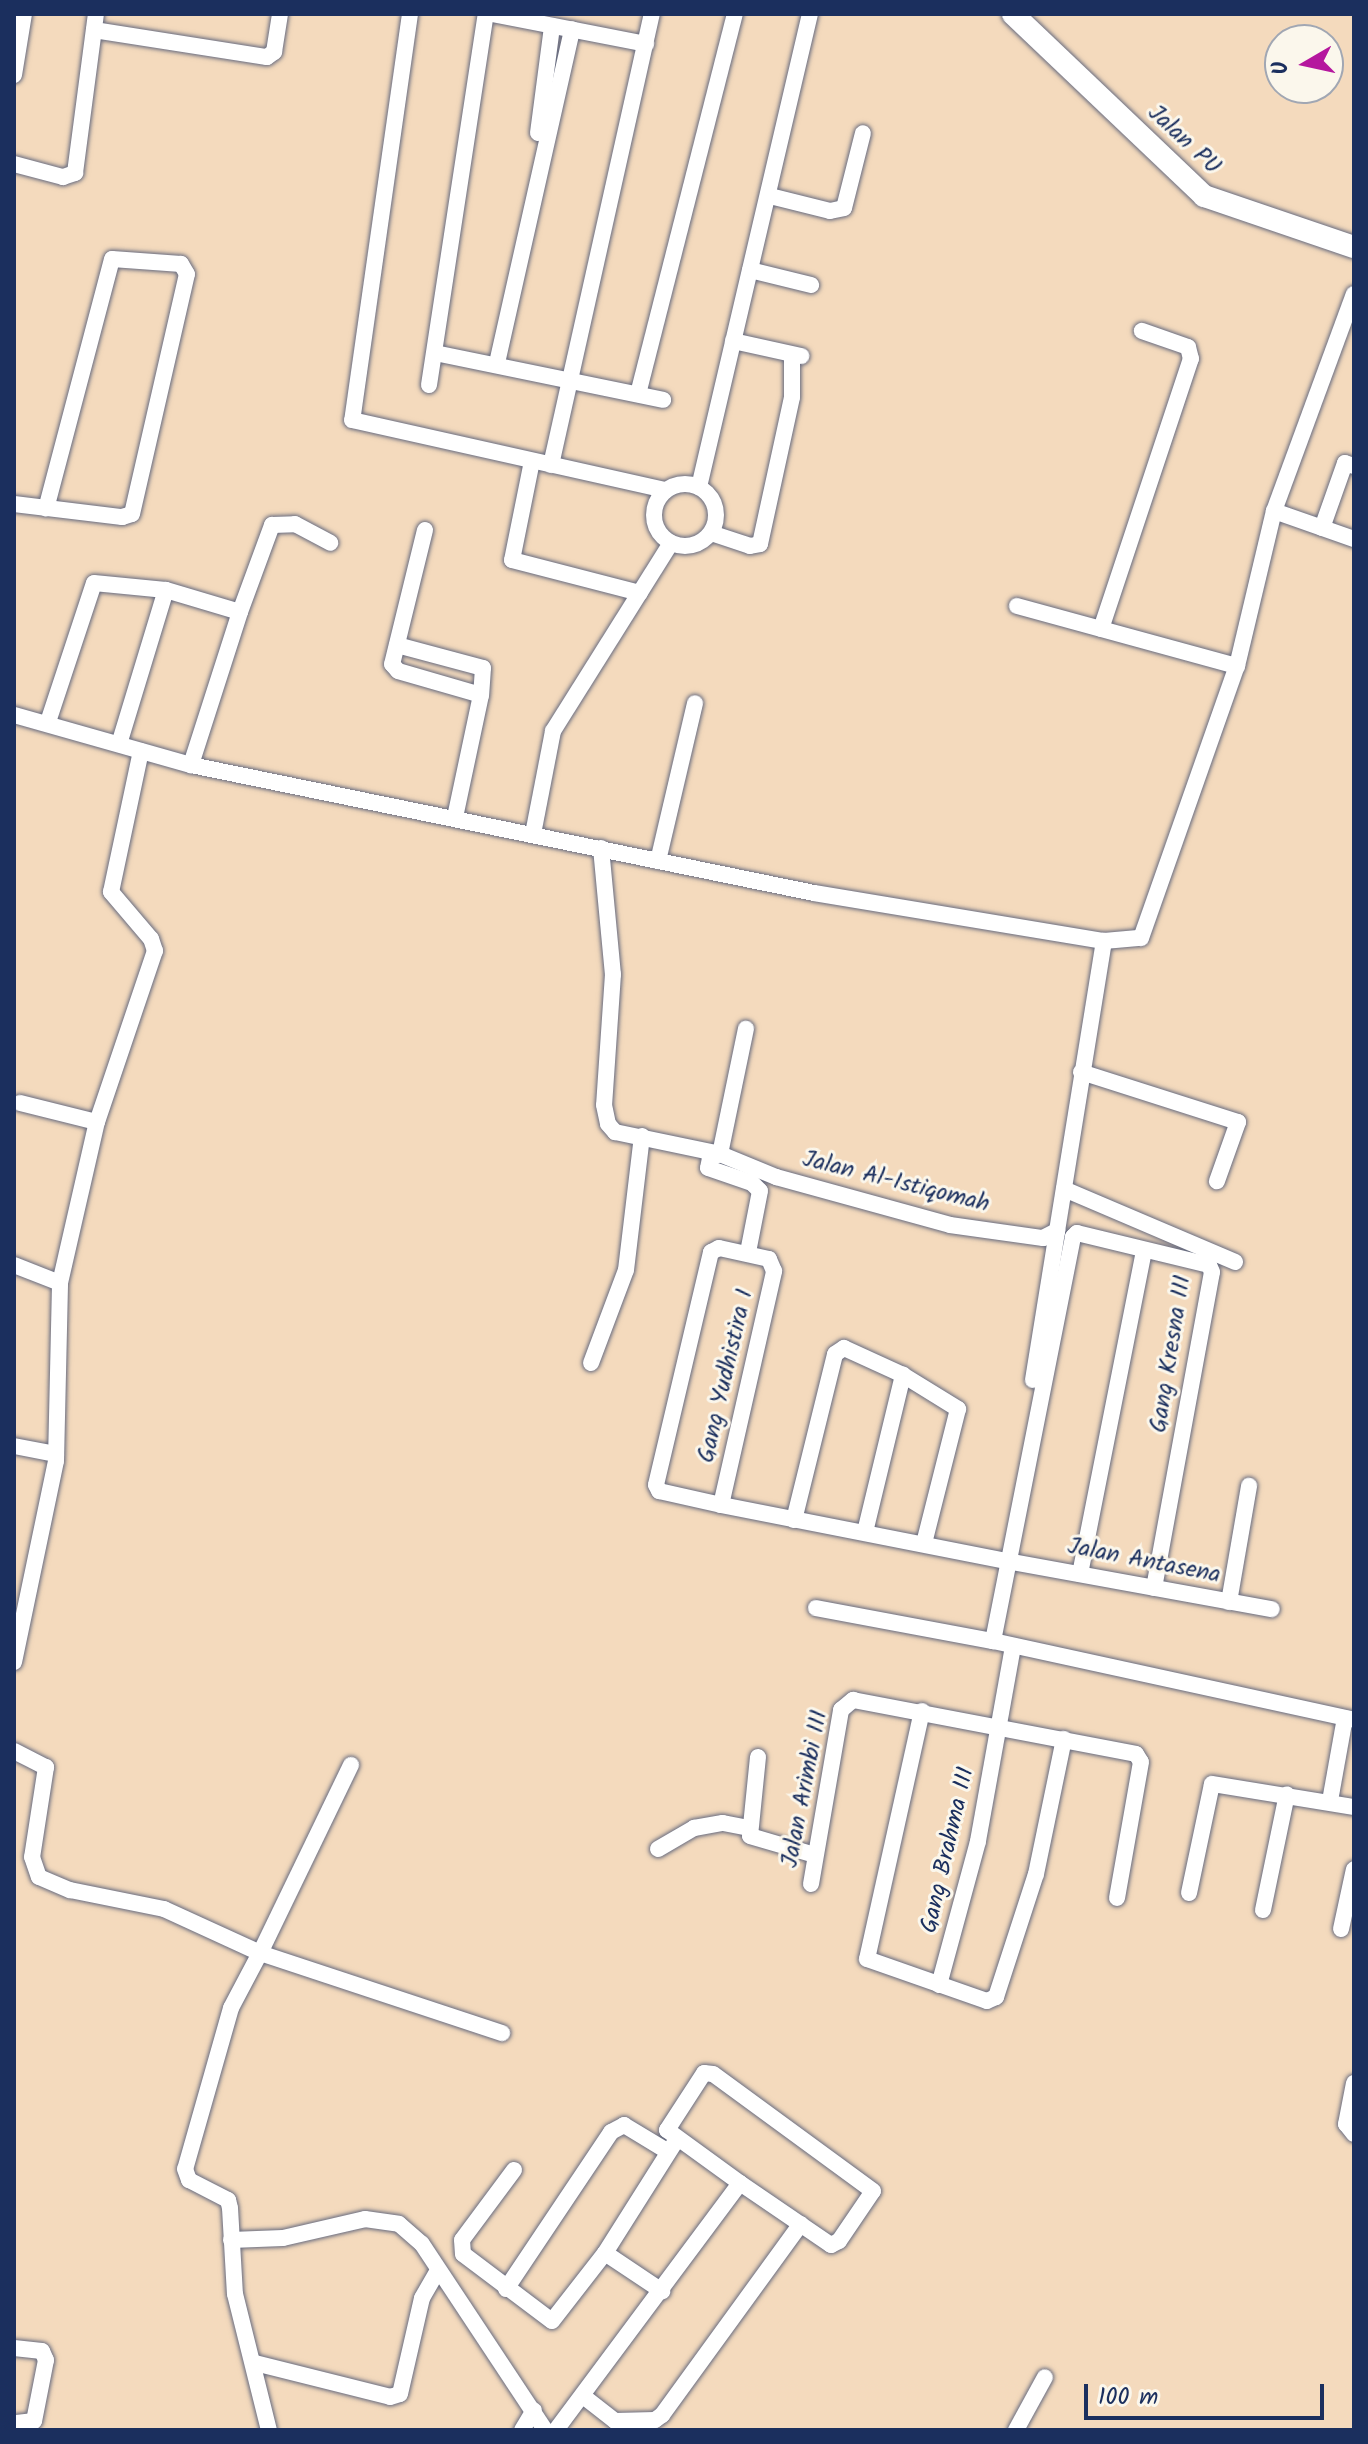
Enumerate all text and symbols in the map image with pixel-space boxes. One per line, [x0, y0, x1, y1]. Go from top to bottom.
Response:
north arrow [1264, 24, 1344, 104]
text: U [1263, 58, 1300, 77]
street label: Jalan PU [1141, 99, 1227, 181]
street label: Jalan Al-Istiqomah [800, 1145, 992, 1219]
street label: Gang Kresna III [1144, 1273, 1198, 1435]
street label: Gang Yudhistira I [692, 1286, 760, 1466]
street label: Jalan Antasena [1065, 1532, 1223, 1590]
street label: Jalan Arimbi III [776, 1708, 834, 1870]
street label: Gang Brahma III [915, 1764, 981, 1936]
scale bar [1088, 2368, 1328, 2418]
text: 100 m [1098, 2378, 1158, 2417]

